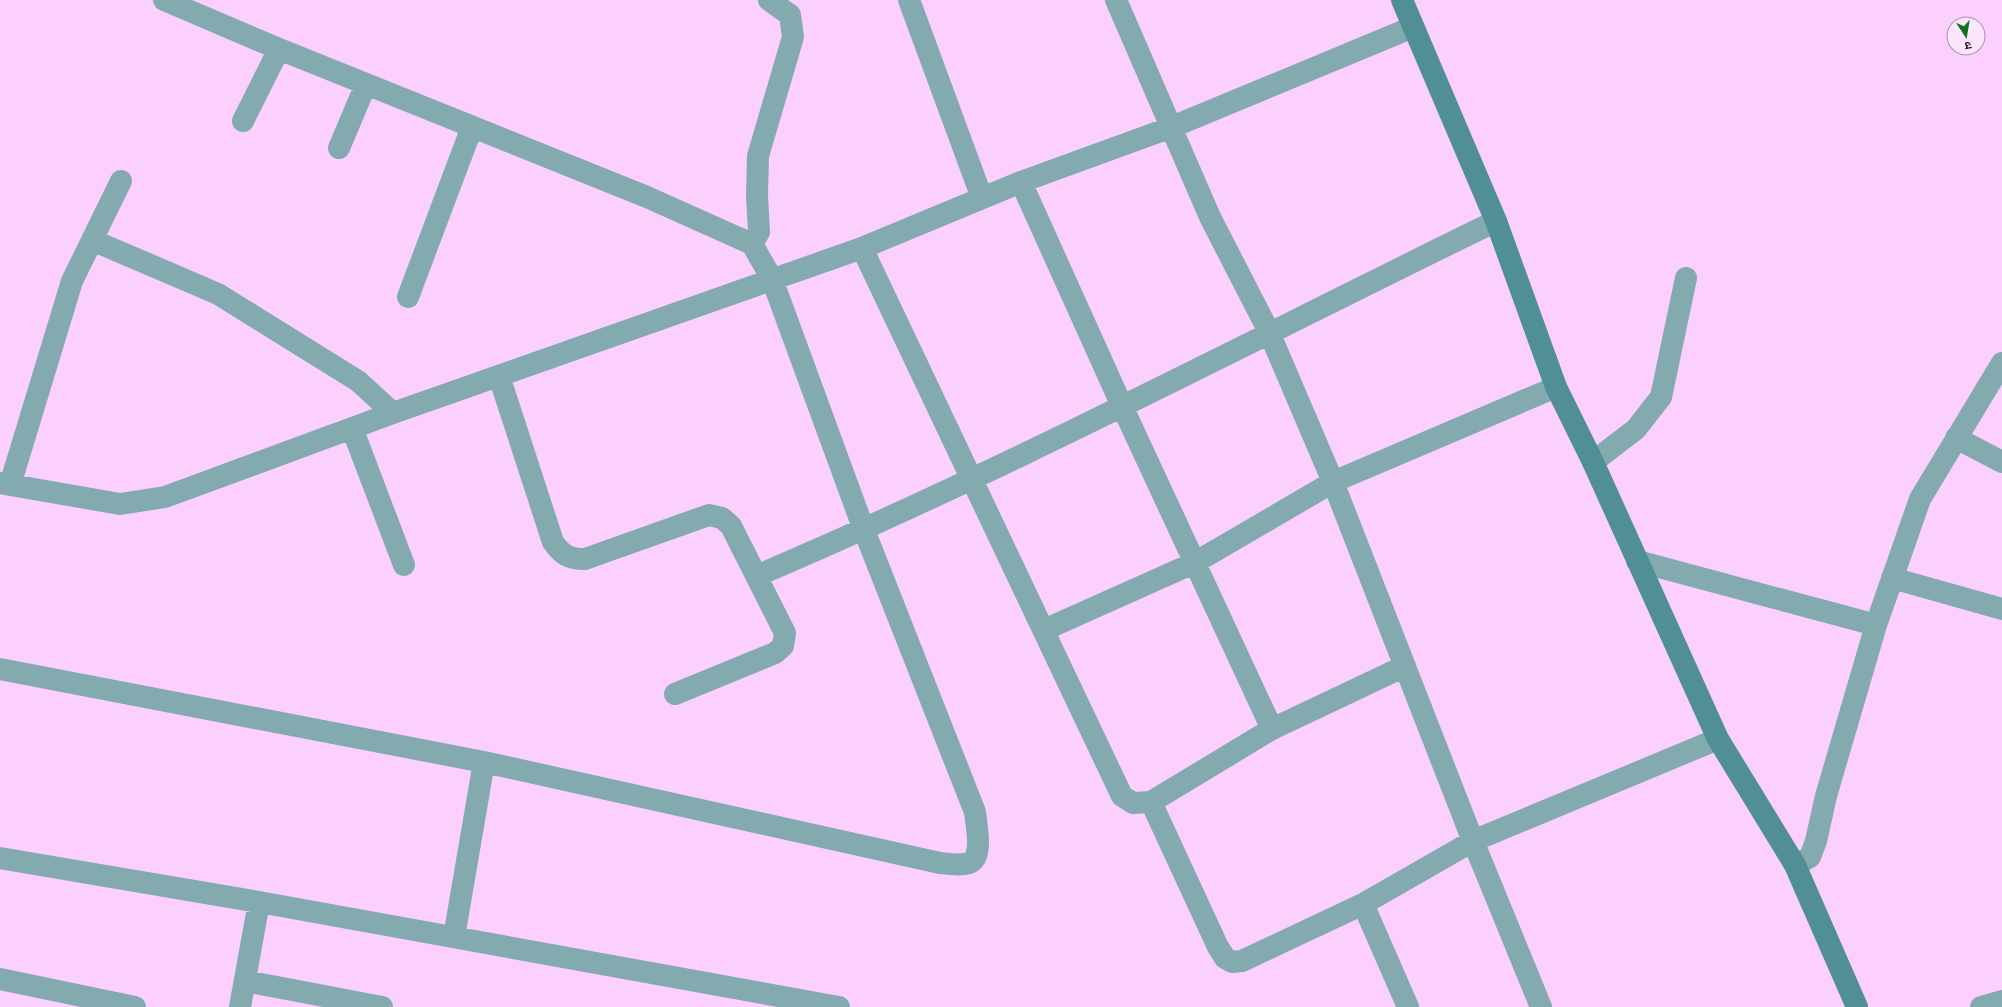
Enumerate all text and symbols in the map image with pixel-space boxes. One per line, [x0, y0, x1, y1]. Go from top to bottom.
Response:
north arrow [1946, 16, 1986, 56]
text: उ [1963, 39, 1973, 53]

